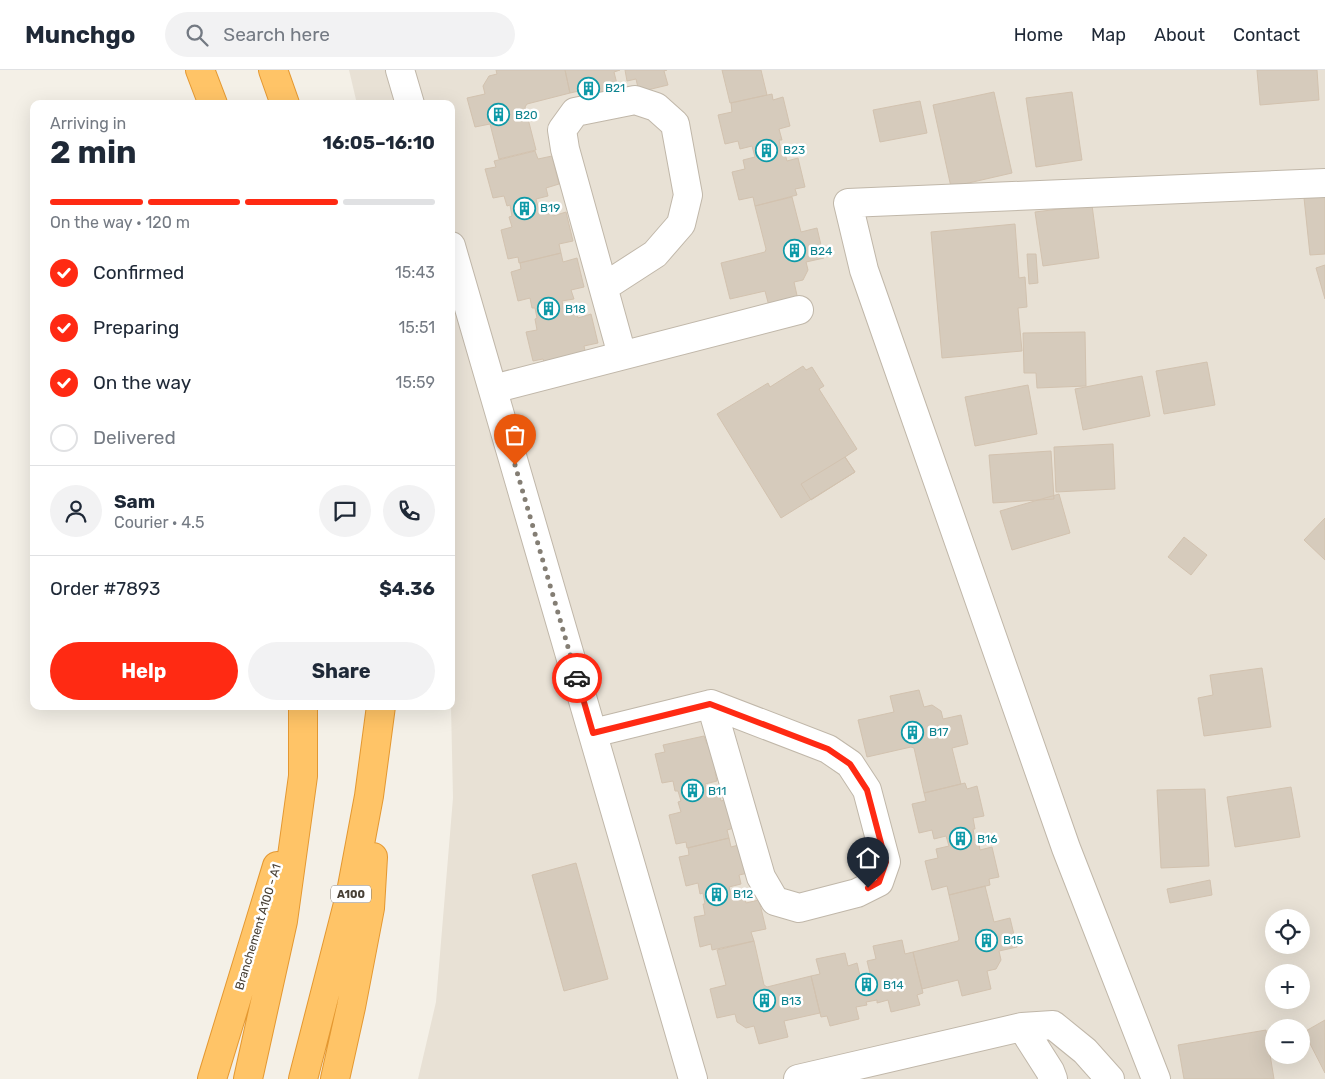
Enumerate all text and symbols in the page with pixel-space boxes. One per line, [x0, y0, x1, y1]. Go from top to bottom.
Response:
search box [165, 12, 515, 57]
text: Munchgo [25, 21, 135, 49]
icon: search [183, 21, 211, 49]
text: Search here [223, 23, 330, 46]
text: Home [1014, 24, 1063, 46]
text: Map [1091, 24, 1126, 46]
text: About [1154, 24, 1205, 46]
text: Contact [1233, 24, 1300, 46]
building icon: B21 [577, 76, 601, 100]
place label: B21 [605, 81, 625, 95]
building icon: B20 [487, 103, 511, 127]
place label: B20 [515, 108, 538, 122]
text: Arriving in [50, 114, 126, 133]
text: 16:05–16:10 [322, 131, 435, 154]
text: 2 min [50, 133, 137, 171]
building icon: B23 [755, 138, 779, 162]
place label: B23 [783, 143, 805, 157]
building icon: B19 [512, 196, 536, 220]
place label: B19 [540, 201, 560, 215]
text: On the way · 120 m [50, 213, 190, 232]
building icon: B24 [782, 239, 806, 263]
place label: B24 [810, 244, 833, 258]
icon: check [50, 259, 78, 287]
text: Confirmed [93, 261, 184, 284]
text: 15:43 [395, 263, 435, 282]
building icon: B18 [537, 297, 561, 321]
place label: B18 [565, 302, 586, 316]
icon: check [50, 314, 78, 342]
text: Preparing [93, 316, 179, 339]
text: 15:51 [398, 318, 435, 337]
icon: check [50, 369, 78, 397]
text: On the way [93, 371, 191, 394]
text: 15:59 [396, 373, 435, 392]
pin [494, 414, 536, 465]
icon: bag [501, 421, 529, 449]
text: Delivered [93, 426, 176, 449]
button: person [50, 485, 102, 537]
button: chat [319, 485, 371, 537]
button: phone [383, 485, 435, 537]
text: Sam [114, 490, 155, 513]
text: Courier · 4.5 [114, 513, 204, 532]
text: Order #7893 [50, 577, 160, 600]
text: $4.36 [379, 577, 435, 600]
button: Help [50, 642, 238, 700]
button: Share [248, 642, 435, 700]
courier [552, 653, 602, 703]
icon: car [563, 664, 591, 692]
building icon: B17 [901, 720, 925, 744]
place label: B17 [929, 725, 948, 739]
building icon: B11 [680, 779, 704, 803]
place label: B11 [708, 784, 726, 798]
building icon: B16 [949, 827, 973, 851]
place label: B16 [977, 832, 997, 846]
pin [847, 837, 889, 888]
icon: home [854, 844, 882, 872]
street label: Branchement A100 - A1 [232, 862, 284, 992]
building icon: B12 [705, 882, 729, 906]
road number: A100 [331, 886, 371, 902]
place label: B12 [733, 887, 753, 901]
map controls [1265, 909, 1310, 1064]
button: locate [1265, 909, 1310, 954]
building icon: B15 [975, 928, 999, 952]
place label: B15 [1003, 933, 1023, 947]
button: + [1265, 964, 1310, 1009]
building icon: B14 [855, 973, 879, 997]
place label: B14 [883, 978, 904, 992]
building icon: B13 [753, 989, 777, 1013]
place label: B13 [781, 994, 801, 1008]
button: − [1265, 1019, 1310, 1064]

